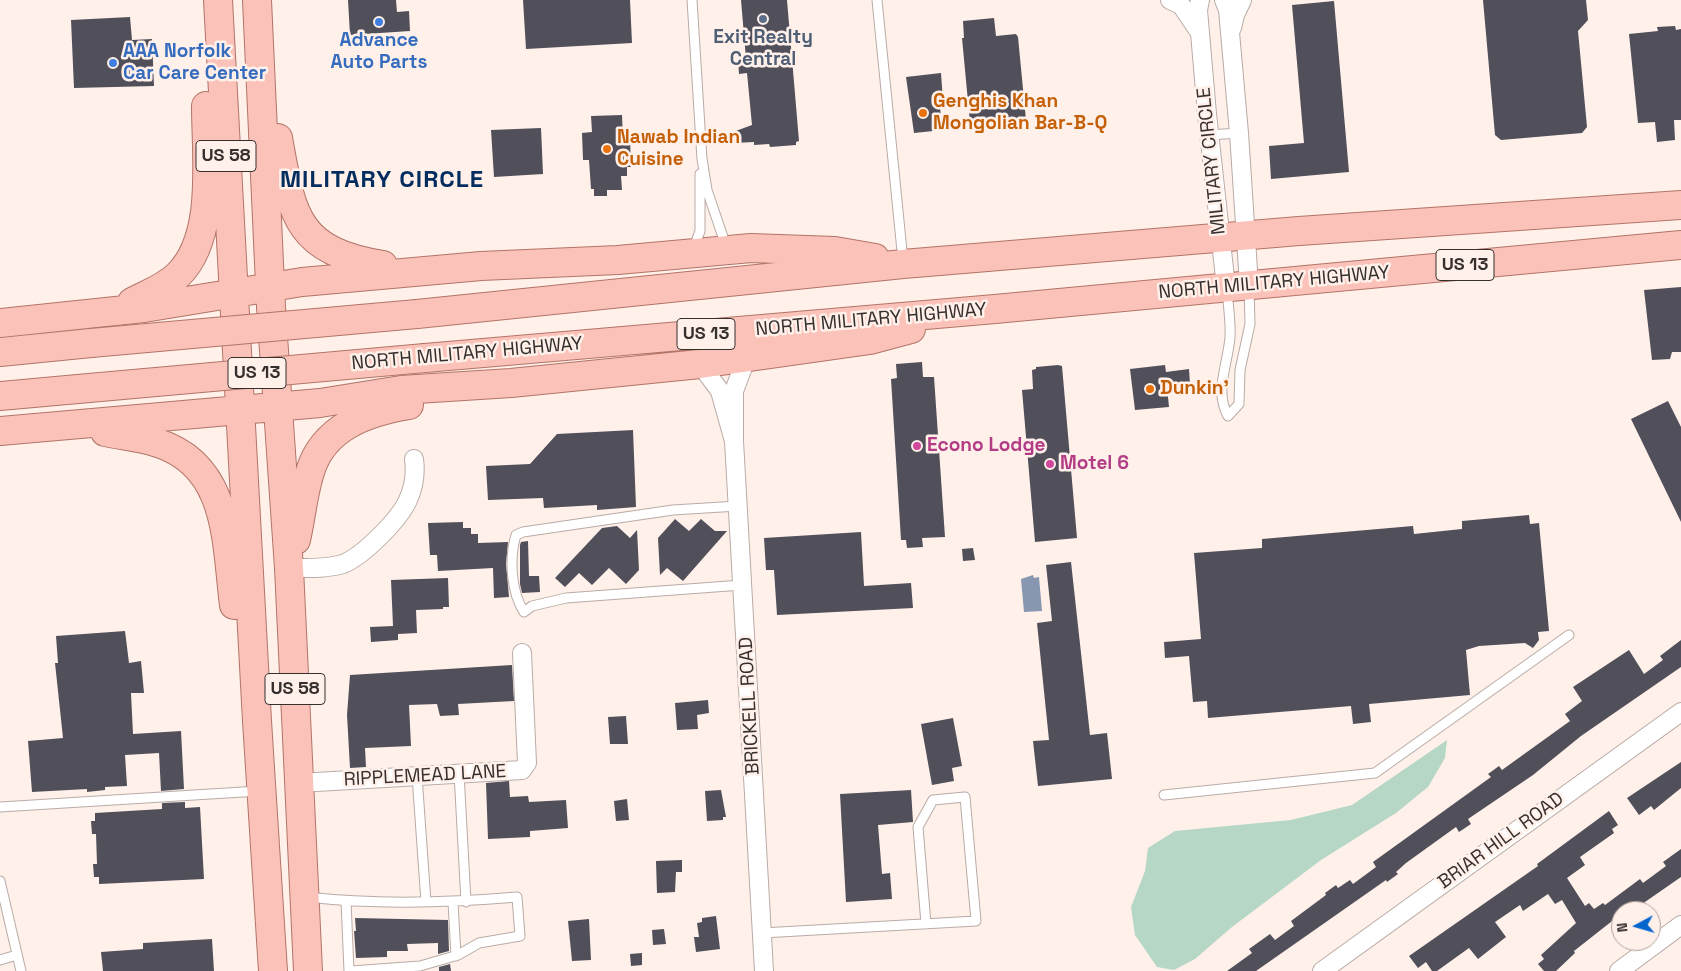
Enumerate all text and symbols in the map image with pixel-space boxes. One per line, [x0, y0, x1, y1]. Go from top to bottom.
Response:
marker: Exit Realty Central [757, 13, 769, 25]
marker: Advance Auto Parts [373, 16, 385, 28]
place label: Exit Realty Central [713, 27, 813, 71]
place label: Advance Auto Parts [331, 30, 427, 74]
place label: AAA Norfolk Car Care Center [123, 41, 266, 85]
marker: AAA Norfolk Car Care Center [107, 57, 119, 69]
street label: MILITARY CIRCLE [1193, 86, 1231, 236]
place label: Genghis Khan Mongolian Bar-B-Q [933, 91, 1107, 135]
marker: Genghis Khan Mongolian Bar-B-Q [917, 107, 929, 119]
place label: Nawab Indian Cuisine [617, 127, 740, 171]
road number: US 58 [196, 140, 256, 172]
marker: Nawab Indian Cuisine [601, 143, 613, 155]
district label: MILITARY CIRCLE [278, 166, 486, 194]
road number: US 13 [1436, 250, 1494, 280]
street label: NORTH MILITARY HIGHWAY [1157, 262, 1391, 304]
street label: NORTH MILITARY HIGHWAY [754, 299, 988, 341]
road number: US 13 [677, 318, 735, 349]
street label: NORTH MILITARY HIGHWAY [350, 333, 584, 375]
road number: US 13 [228, 358, 286, 388]
place label: Dunkin' [1160, 378, 1229, 400]
marker: Dunkin' [1144, 383, 1156, 395]
place label: Econo Lodge [927, 435, 1046, 457]
marker: Econo Lodge [911, 440, 923, 452]
place label: Motel 6 [1060, 453, 1129, 475]
marker: Motel 6 [1044, 458, 1056, 470]
street label: BRICKELL ROAD [735, 636, 765, 776]
road number: US 58 [265, 674, 325, 704]
street label: RIPPLEMEAD LANE [343, 760, 507, 792]
street label: BRIAR HILL ROAD [1434, 788, 1568, 894]
north arrow [1611, 901, 1661, 951]
text: N [1613, 922, 1632, 933]

